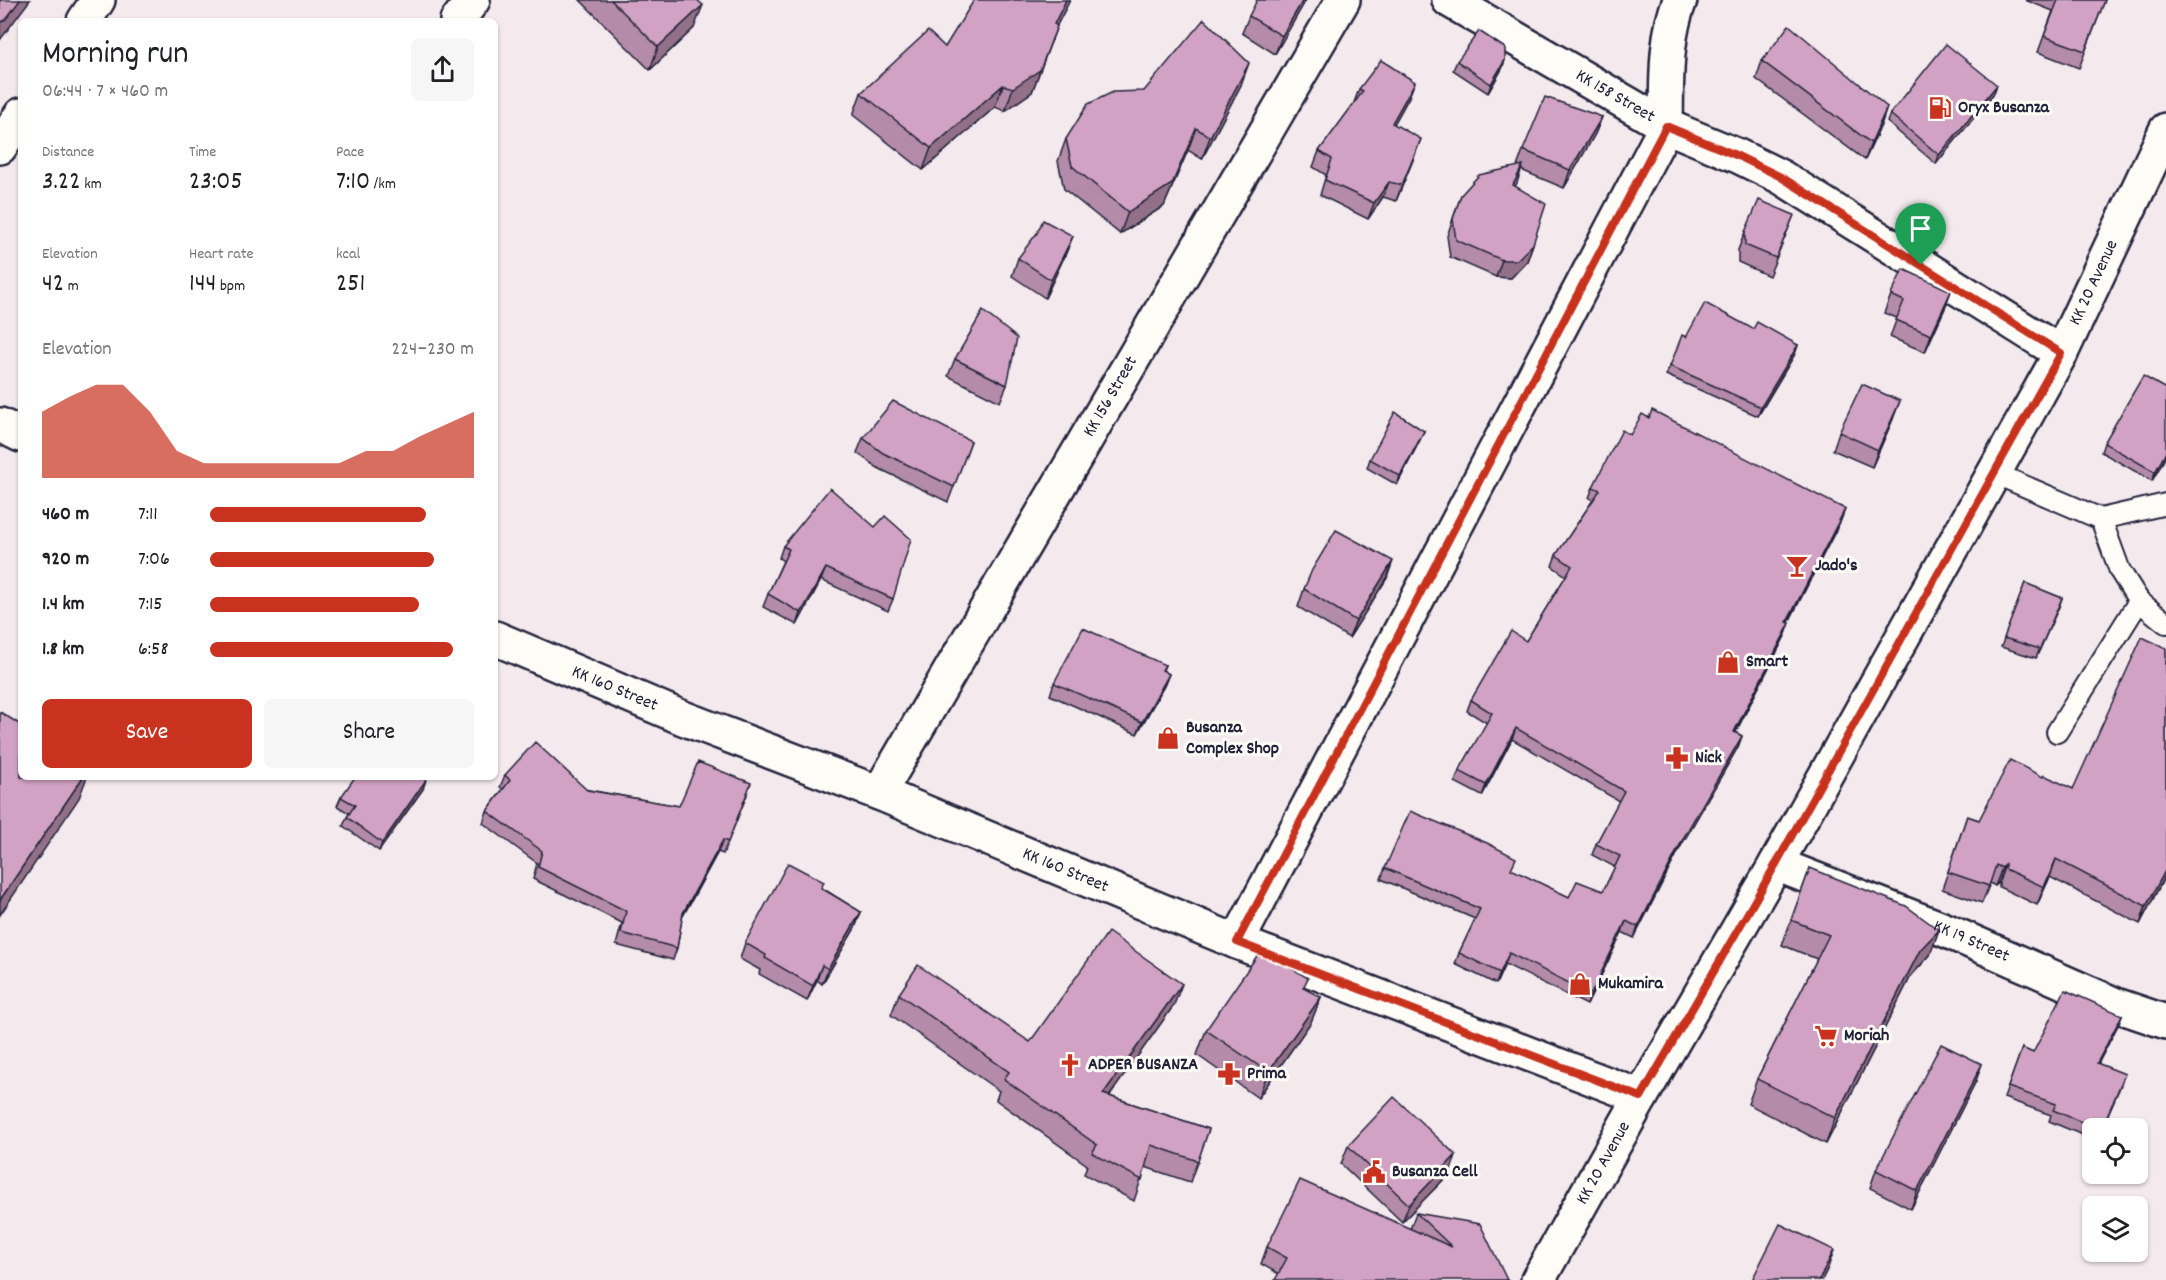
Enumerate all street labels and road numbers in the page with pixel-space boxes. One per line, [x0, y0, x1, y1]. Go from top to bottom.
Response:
street label: KK 158 Street [1571, 63, 1660, 130]
street label: KK 20 Avenue [2063, 236, 2125, 330]
street label: KK 156 Street [1077, 351, 1144, 442]
street label: KK 160 Street [568, 660, 662, 718]
street label: KK 160 Street [1018, 841, 1113, 900]
street label: KK 19 Street [1929, 914, 2014, 969]
street label: KK 20 Avenue [1570, 1117, 1637, 1209]

